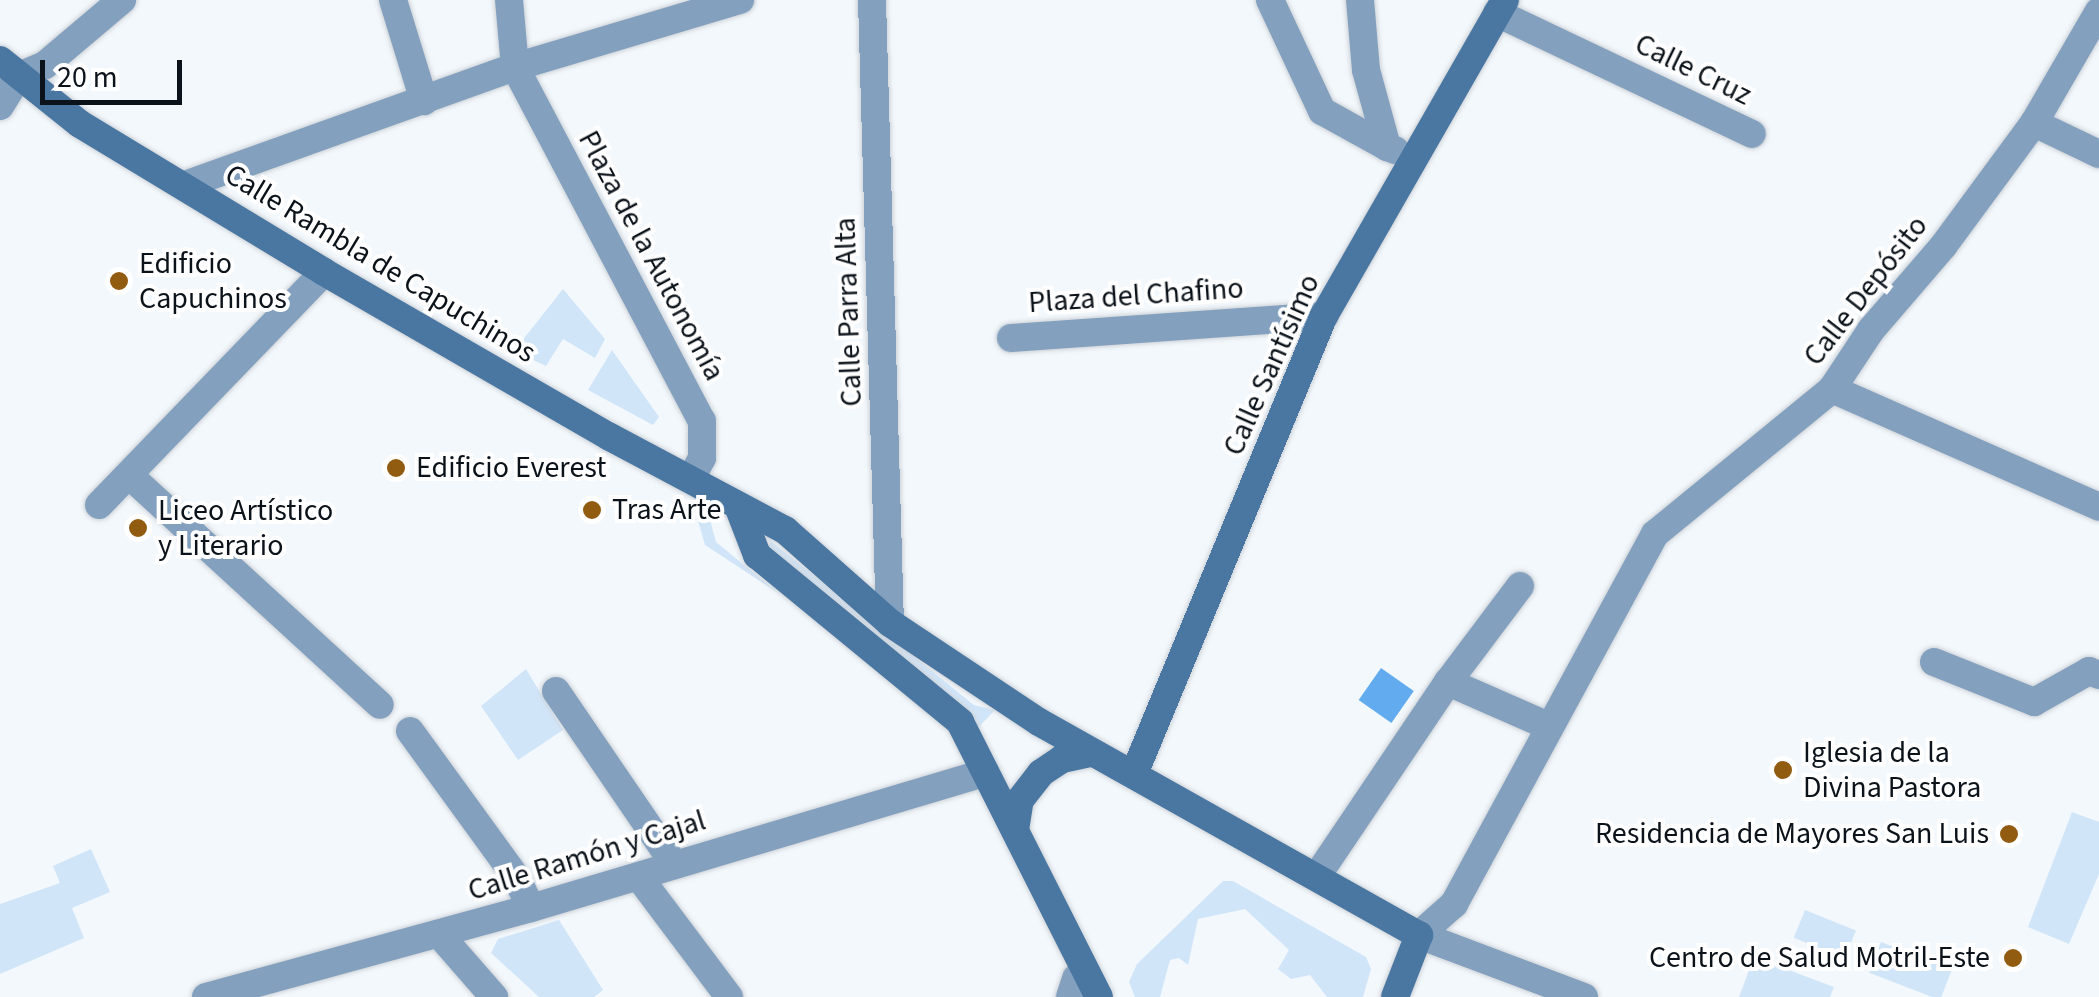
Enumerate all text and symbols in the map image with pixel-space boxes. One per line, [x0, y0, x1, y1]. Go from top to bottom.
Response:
street label: Calle Cruz [1629, 26, 1757, 114]
scale bar [45, 40, 188, 102]
text: 20 m [57, 56, 118, 99]
street label: Plaza de la Autonomía [570, 125, 732, 387]
street label: Calle Rambla de Capuchinos [218, 157, 542, 371]
street label: Calle Depósito [1796, 209, 1936, 373]
street label: Calle Parra Alta [828, 217, 870, 407]
place label: Edificio Capuchinos [139, 246, 287, 316]
street label: Calle Santísimo [1216, 269, 1328, 461]
marker: Edificio Capuchinos [108, 270, 130, 292]
street label: Plaza del Chafino [1027, 271, 1245, 321]
place label: Edificio Everest [416, 450, 606, 486]
marker: Edificio Everest [385, 457, 407, 479]
place label: Tras Arte [612, 492, 721, 528]
place label: Liceo Artístico y Literario [158, 493, 333, 564]
marker: Tras Arte [581, 499, 603, 521]
marker: Liceo Artístico y Literario [127, 517, 149, 539]
place label: Iglesia de la Divina Pastora [1803, 735, 1981, 806]
marker: Iglesia de la Divina Pastora [1772, 759, 1794, 781]
street label: Calle Ramón y Cajal [464, 803, 710, 909]
place label: Residencia de Mayores San Luis [1595, 816, 1989, 852]
marker: Residencia de Mayores San Luis [1998, 823, 2020, 845]
place label: Centro de Salud Motril-Este [1649, 940, 1990, 976]
marker: Centro de Salud Motril-Este [2000, 945, 2026, 971]

